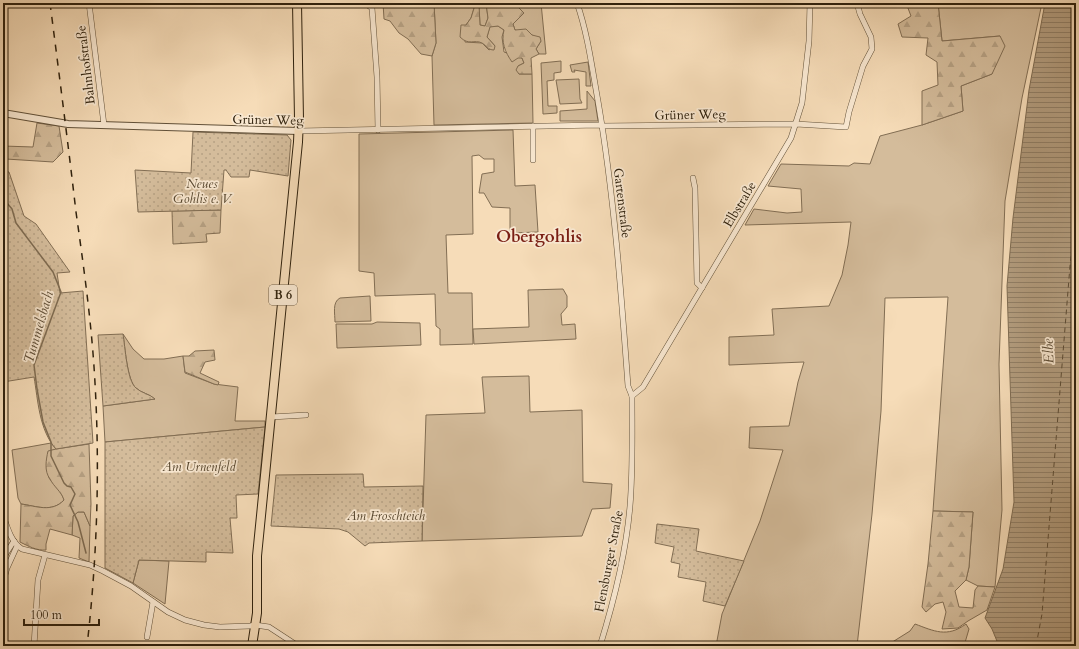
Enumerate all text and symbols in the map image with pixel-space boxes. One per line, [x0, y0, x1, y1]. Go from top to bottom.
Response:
street label: Bahnhofstraße [72, 24, 100, 105]
street label: Grüner Weg [654, 105, 726, 125]
street label: Grüner Weg [232, 110, 304, 130]
street label: Gartenstraße [609, 167, 635, 239]
park label: Neues Gohlis e. V. [173, 175, 233, 208]
street label: Elbstraße [719, 178, 761, 231]
district label: Obergohlis [496, 225, 582, 248]
road number: B 6 [269, 285, 297, 305]
water label: Tummelsbach [19, 289, 58, 365]
water label: Elbe [1039, 338, 1058, 364]
park label: Am Urnenfeld [161, 458, 236, 476]
park label: Am Froschteich [346, 507, 426, 525]
street label: Flensburger Straße [590, 509, 628, 614]
scale bar [24, 601, 99, 627]
text: 100 m [30, 607, 63, 623]

